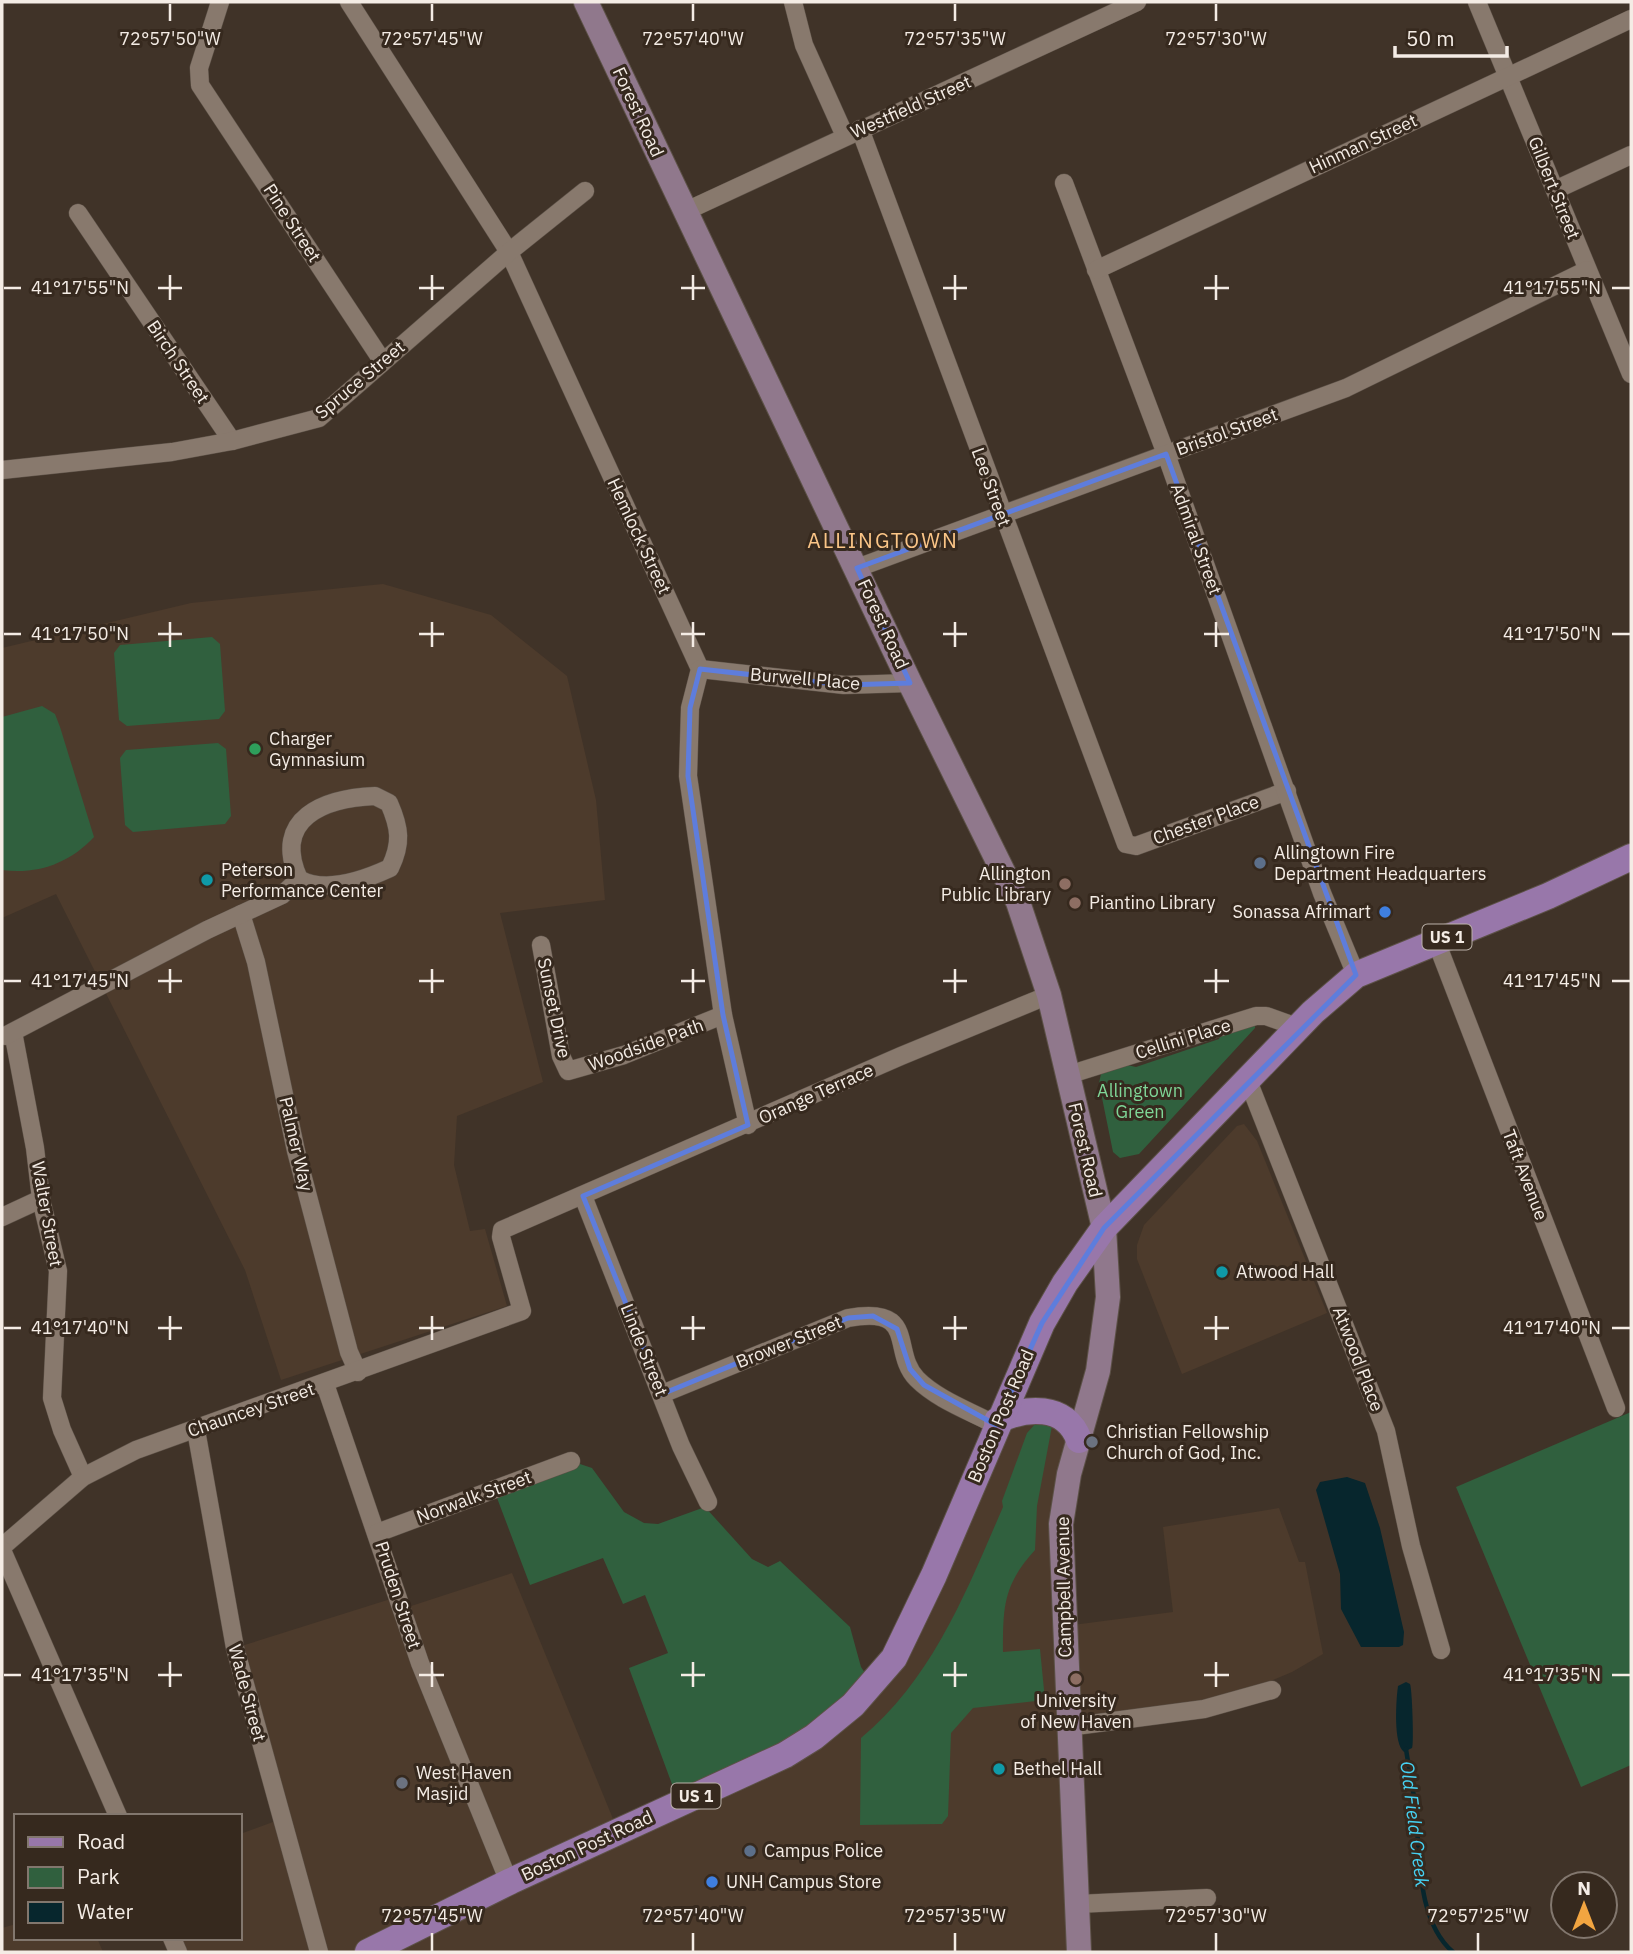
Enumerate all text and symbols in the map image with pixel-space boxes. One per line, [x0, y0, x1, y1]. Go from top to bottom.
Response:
scale bar [1395, 14, 1507, 58]
text: 50 m [1406, 24, 1455, 52]
text: 72°57'50"W [119, 27, 221, 50]
text: 72°57'45"W [381, 27, 483, 50]
text: 72°57'40"W [642, 27, 744, 50]
text: 72°57'35"W [904, 27, 1006, 50]
text: 72°57'30"W [1165, 27, 1267, 50]
street label: Forest Road [608, 63, 669, 160]
street label: Westfield Street [847, 70, 975, 143]
street label: Hinman Street [1305, 108, 1420, 179]
street label: Gilbert Street [1523, 133, 1586, 243]
street label: Pine Street [258, 179, 326, 266]
text: 41°17'55"N [31, 276, 129, 299]
text: 41°17'55"N [1503, 276, 1601, 299]
street label: Birch Street [142, 316, 215, 408]
street label: Spruce Street [310, 335, 409, 424]
street label: Bristol Street [1173, 403, 1281, 461]
street label: Lee Street [967, 444, 1016, 529]
street label: Hemlock Street [603, 474, 676, 598]
street label: Admiral Street [1166, 480, 1227, 598]
district label: ALLINGTOWN [807, 526, 959, 554]
street label: Forest Road [853, 575, 914, 672]
text: 41°17'50"N [31, 622, 129, 645]
text: 41°17'50"N [1503, 622, 1601, 645]
street label: Burwell Place [749, 662, 861, 695]
place label: Charger Gymnasium [269, 727, 365, 771]
marker: Charger Gymnasium [247, 741, 263, 757]
street label: Chester Place [1150, 790, 1262, 849]
place label: Allingtown Fire Department Headquarters [1274, 841, 1487, 885]
marker: Allingtown Fire Department Headquarters [1252, 855, 1268, 871]
place label: Peterson Performance Center [221, 858, 384, 902]
place label: Allington Public Library [941, 862, 1051, 906]
marker: Peterson Performance Center [199, 872, 215, 888]
marker: Allington Public Library [1057, 876, 1073, 892]
place label: Piantino Library [1089, 891, 1216, 914]
marker: Piantino Library [1067, 895, 1083, 911]
place label: Sonassa Afrimart [1233, 900, 1371, 923]
marker: Sonassa Afrimart [1377, 904, 1393, 920]
road number: US 1 [1422, 925, 1472, 950]
street label: Sunset Drive [533, 956, 576, 1060]
text: 41°17'45"N [31, 969, 129, 992]
text: 41°17'45"N [1503, 969, 1601, 992]
street label: Woodside Path [585, 1013, 707, 1076]
street label: Cellini Place [1132, 1013, 1233, 1064]
street label: Orange Terrace [755, 1058, 877, 1129]
park label: Allingtown Green [1097, 1079, 1183, 1123]
street label: Palmer Way [274, 1095, 318, 1193]
street label: Forest Road [1063, 1100, 1108, 1200]
street label: Taft Avenue [1498, 1126, 1553, 1223]
street label: Walter Street [27, 1159, 68, 1268]
place label: Atwood Hall [1236, 1260, 1335, 1283]
marker: Atwood Hall [1214, 1264, 1230, 1280]
street label: Linde Street [616, 1300, 673, 1399]
street label: Atwood Place [1328, 1303, 1389, 1415]
street label: Brower Street [733, 1310, 845, 1373]
text: 41°17'40"N [31, 1316, 129, 1339]
text: 41°17'40"N [1503, 1316, 1601, 1339]
street label: Boston Post Road [962, 1346, 1039, 1486]
street label: Chauncey Street [184, 1377, 317, 1442]
place label: Christian Fellowship Church of God, Inc. [1106, 1420, 1269, 1464]
marker: Christian Fellowship Church of God, Inc. [1084, 1434, 1100, 1450]
street label: Norwalk Street [413, 1465, 535, 1528]
street label: Campbell Avenue [1051, 1516, 1076, 1658]
street label: Pruden Street [370, 1538, 427, 1652]
street label: Wade Street [224, 1642, 271, 1744]
text: 41°17'35"N [31, 1663, 129, 1686]
text: 41°17'35"N [1503, 1663, 1601, 1686]
marker: University of New Haven [1068, 1671, 1084, 1687]
place label: University of New Haven [1020, 1689, 1132, 1733]
place label: Bethel Hall [1013, 1757, 1102, 1780]
water label: Old Field Creek [1395, 1760, 1435, 1889]
place label: West Haven Masjid [416, 1761, 512, 1805]
marker: Bethel Hall [991, 1761, 1007, 1777]
marker: West Haven Masjid [394, 1775, 410, 1791]
road number: US 1 [672, 1784, 720, 1808]
street label: Boston Post Road [517, 1805, 656, 1886]
legend [14, 1814, 242, 1940]
text: Road [77, 1827, 125, 1855]
place label: Campus Police [764, 1839, 883, 1862]
marker: Campus Police [742, 1843, 758, 1859]
text: Park [77, 1862, 120, 1890]
place label: UNH Campus Store [726, 1870, 881, 1893]
north arrow [1549, 1870, 1619, 1940]
marker: UNH Campus Store [704, 1874, 720, 1890]
text: N [1577, 1876, 1591, 1900]
text: Water [77, 1897, 134, 1925]
text: 72°57'45"W [381, 1904, 483, 1927]
text: 72°57'40"W [642, 1904, 744, 1927]
text: 72°57'35"W [904, 1904, 1006, 1927]
text: 72°57'30"W [1165, 1904, 1267, 1927]
text: 72°57'25"W [1427, 1904, 1529, 1927]

